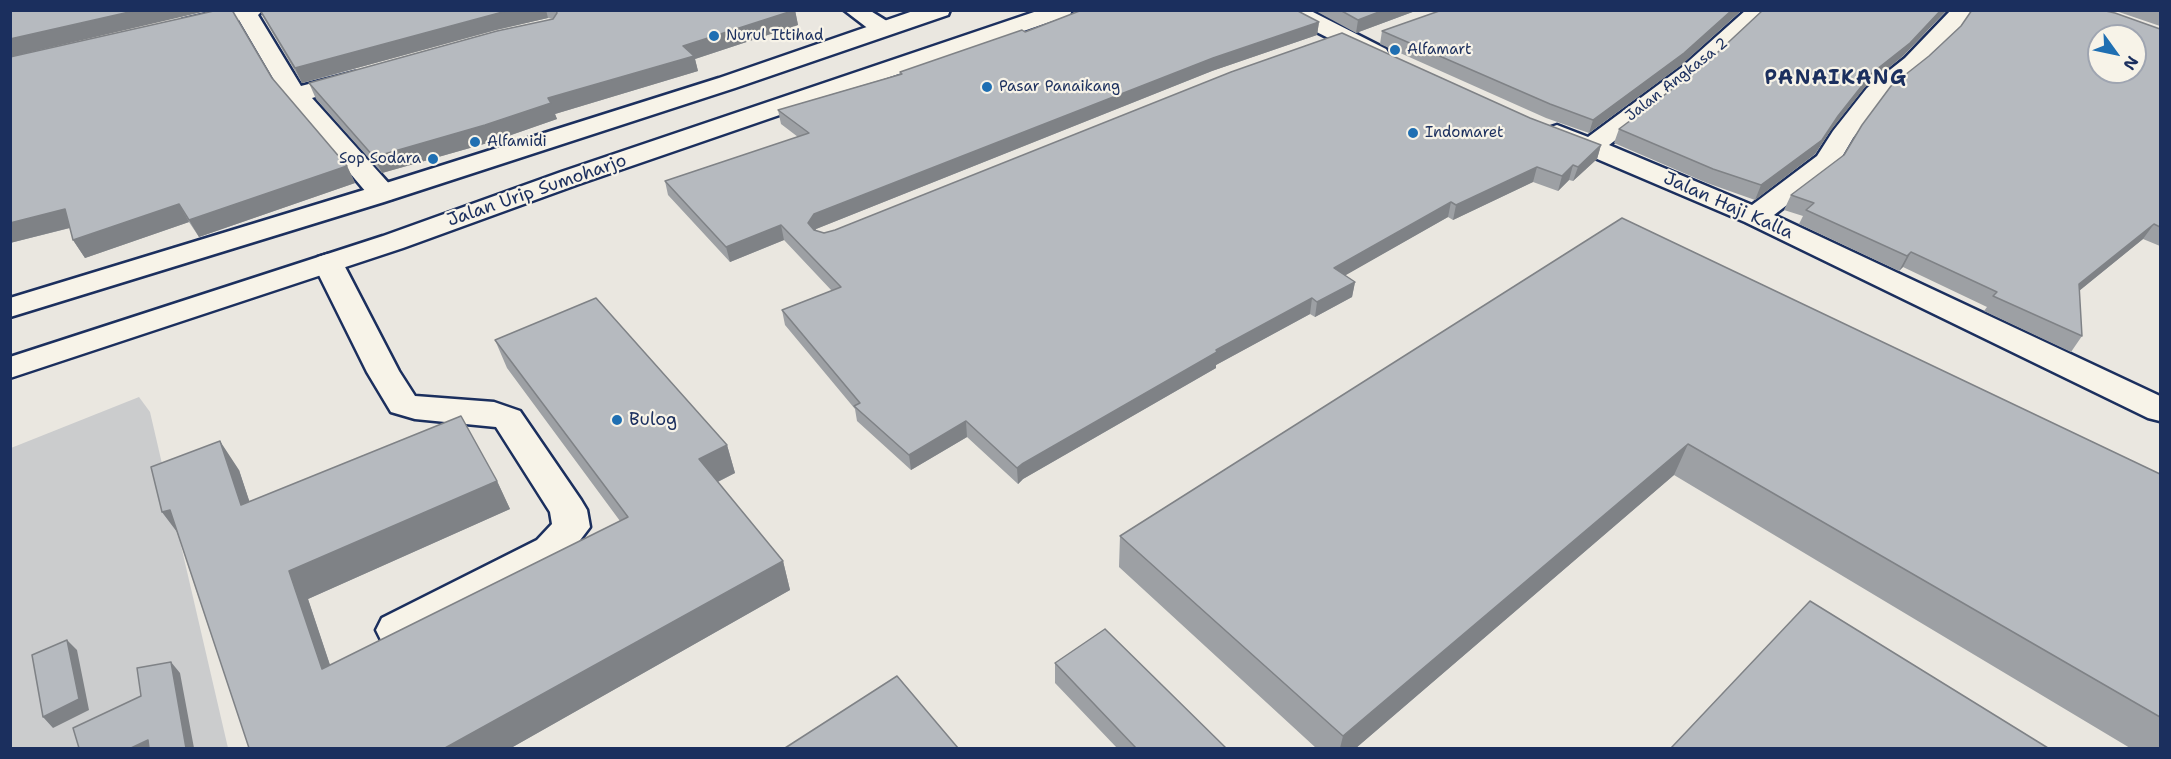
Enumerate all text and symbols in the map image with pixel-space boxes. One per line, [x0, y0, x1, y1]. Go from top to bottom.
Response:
north arrow [2087, 24, 2147, 84]
place label: Nurul Ittihad [726, 27, 823, 45]
marker: Nurul Ittihad [707, 29, 721, 43]
street label: Jalan Angkasa 2 [1622, 34, 1732, 126]
place label: Alfamart [1407, 41, 1471, 59]
marker: Alfamart [1388, 43, 1402, 57]
text: N [2119, 52, 2143, 74]
district label: PANAIKANG [1765, 67, 1907, 91]
place label: Pasar Panaikang [999, 78, 1120, 96]
marker: Pasar Panaikang [980, 80, 994, 94]
place label: Indomaret [1425, 124, 1504, 142]
marker: Indomaret [1406, 126, 1420, 140]
place label: Alfamidi [487, 133, 547, 151]
marker: Alfamidi [468, 135, 482, 149]
place label: Sop Sodara [339, 150, 421, 168]
street label: Jalan Urip Sumoharjo [444, 150, 630, 232]
marker: Sop Sodara [426, 152, 440, 166]
street label: Jalan Haji Kalla [1660, 168, 1796, 244]
place label: Bulog [629, 409, 677, 431]
marker: Bulog [610, 413, 624, 427]

